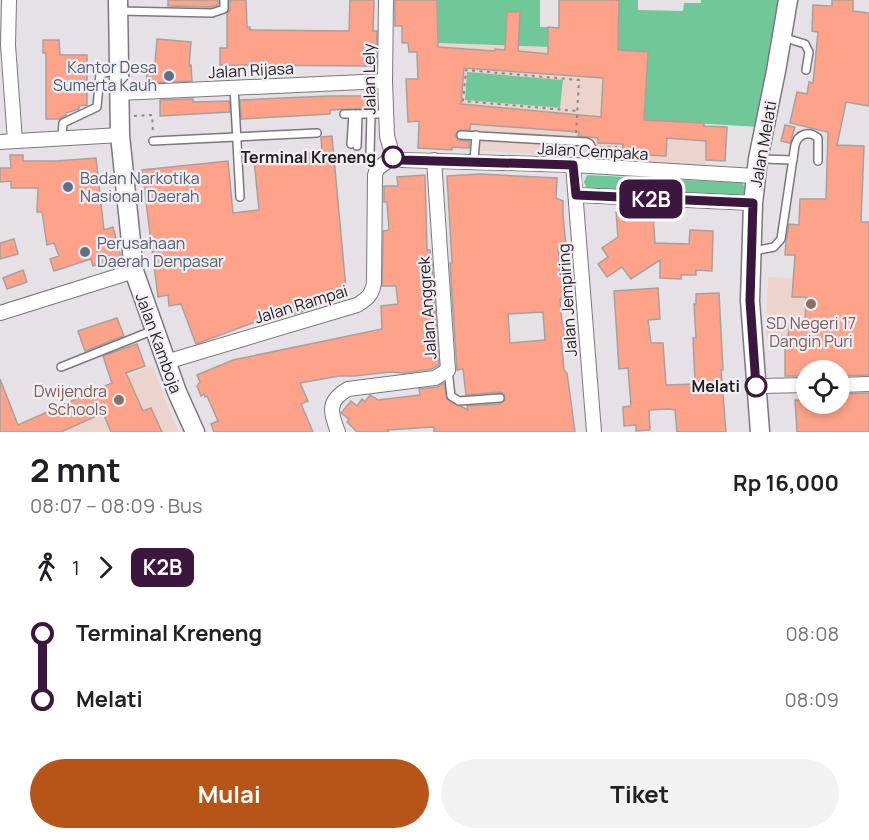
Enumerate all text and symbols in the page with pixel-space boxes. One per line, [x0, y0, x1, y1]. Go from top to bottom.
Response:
street label: Jalan Lely [357, 43, 381, 115]
place label: Kantor Desa Sumerta Kauh [53, 56, 157, 96]
street label: Jalan Rijasa [208, 57, 294, 83]
marker: Kantor Desa Sumerta Kauh [162, 69, 176, 83]
street label: Jalan Melati [745, 99, 781, 189]
street label: Jalan Cempaka [537, 137, 649, 165]
place label: Terminal Kreneng [241, 146, 376, 168]
marker: Terminal Kreneng [382, 146, 404, 168]
place label: Badan Narkotika Nasional Daerah [80, 167, 200, 207]
marker: Badan Narkotika Nasional Daerah [61, 180, 75, 194]
line badge: K2B [616, 180, 686, 218]
text: K2B [631, 185, 671, 213]
place label: Perusahaan Daerah Denpasar [97, 232, 224, 272]
street label: Jalan Jempiring [552, 243, 582, 357]
marker: Perusahaan Daerah Denpasar [78, 245, 92, 259]
street label: Jalan Anggrek [412, 255, 442, 360]
street label: Jalan Rampai [252, 279, 350, 329]
street label: Jalan Kamboja [131, 290, 187, 396]
marker: SD Negeri 17 Dangin Puri [804, 297, 818, 311]
place label: SD Negeri 17 Dangin Puri [766, 312, 856, 352]
map controls [796, 360, 850, 414]
button: locate [796, 360, 850, 414]
place label: Melati [692, 375, 740, 397]
marker: Melati [745, 375, 767, 397]
place label: Dwijendra Schools [34, 380, 107, 420]
marker: Dwijendra Schools [112, 393, 126, 407]
text: 2 mnt [30, 447, 121, 492]
text: Rp 16,000 [733, 468, 839, 498]
text: 08:07 – 08:09 · Bus [30, 492, 202, 519]
icon: walk [30, 551, 63, 584]
icon: forward [89, 551, 122, 584]
text: K2B [143, 553, 182, 581]
text: 1 [72, 554, 80, 581]
text: Terminal Kreneng [76, 618, 262, 648]
text: 08:08 [785, 620, 839, 647]
text: Melati [76, 684, 143, 714]
text: 08:09 [785, 686, 839, 713]
button: Mulai [30, 759, 429, 828]
button: Tiket [441, 759, 839, 828]

